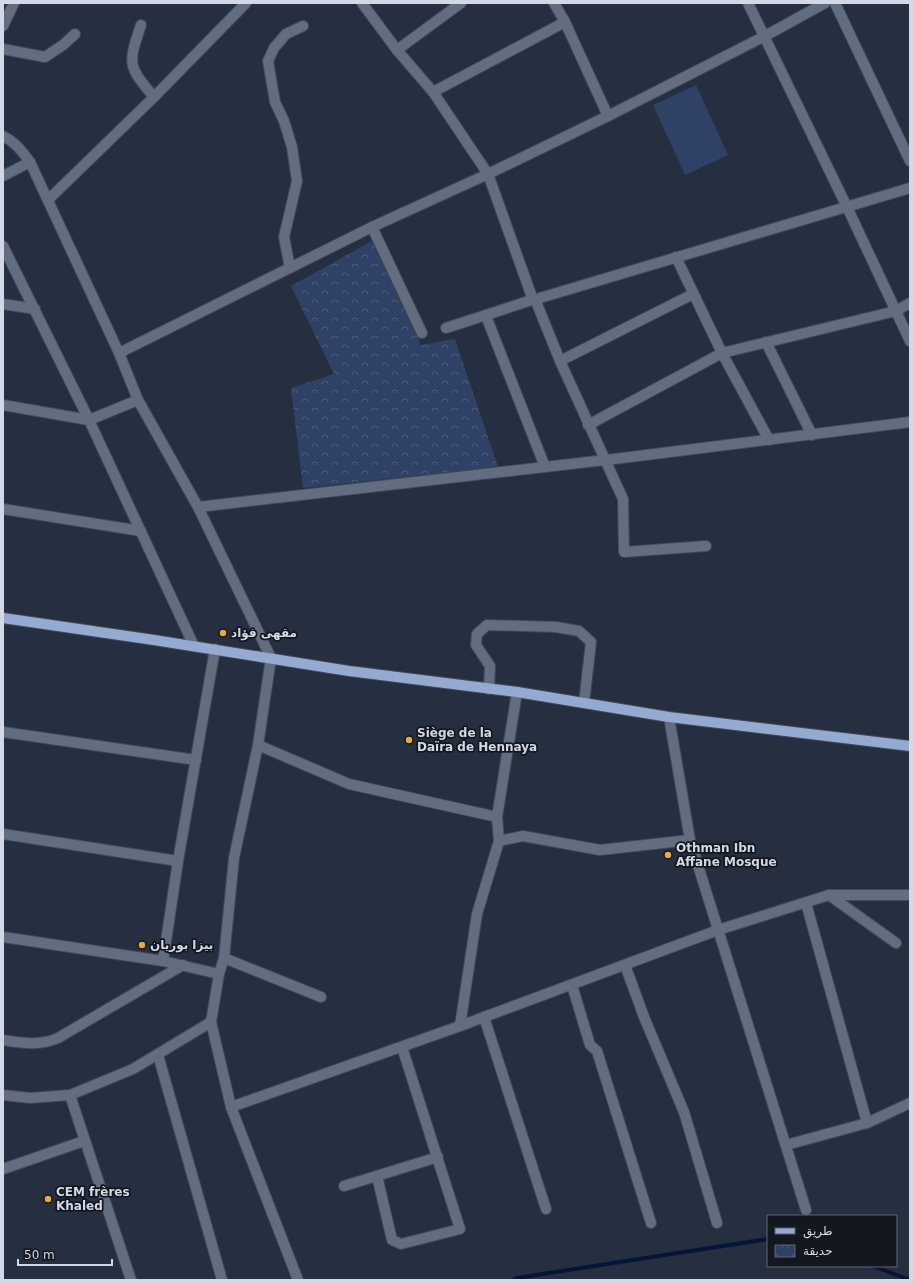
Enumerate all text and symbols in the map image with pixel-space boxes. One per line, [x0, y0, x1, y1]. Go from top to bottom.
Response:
place label: مقهى فؤاد [231, 626, 297, 641]
marker: مقهى فؤاد [218, 628, 228, 638]
place label: Siège de la Daïra de Hennaya [417, 726, 537, 754]
marker: Siège de la Daïra de Hennaya [404, 735, 414, 745]
place label: Othman Ibn Affane Mosque [676, 841, 777, 869]
marker: Othman Ibn Affane Mosque [663, 850, 673, 860]
place label: بيزا بوريان [150, 938, 213, 953]
marker: بيزا بوريان [137, 940, 147, 950]
place label: CEM frères Khaled [56, 1185, 130, 1213]
marker: CEM frères Khaled [43, 1194, 53, 1204]
legend [767, 1215, 897, 1267]
text: طريق [803, 1224, 833, 1239]
scale bar [18, 1241, 112, 1267]
text: حديقة [803, 1244, 833, 1258]
text: 50 m [24, 1248, 55, 1262]

